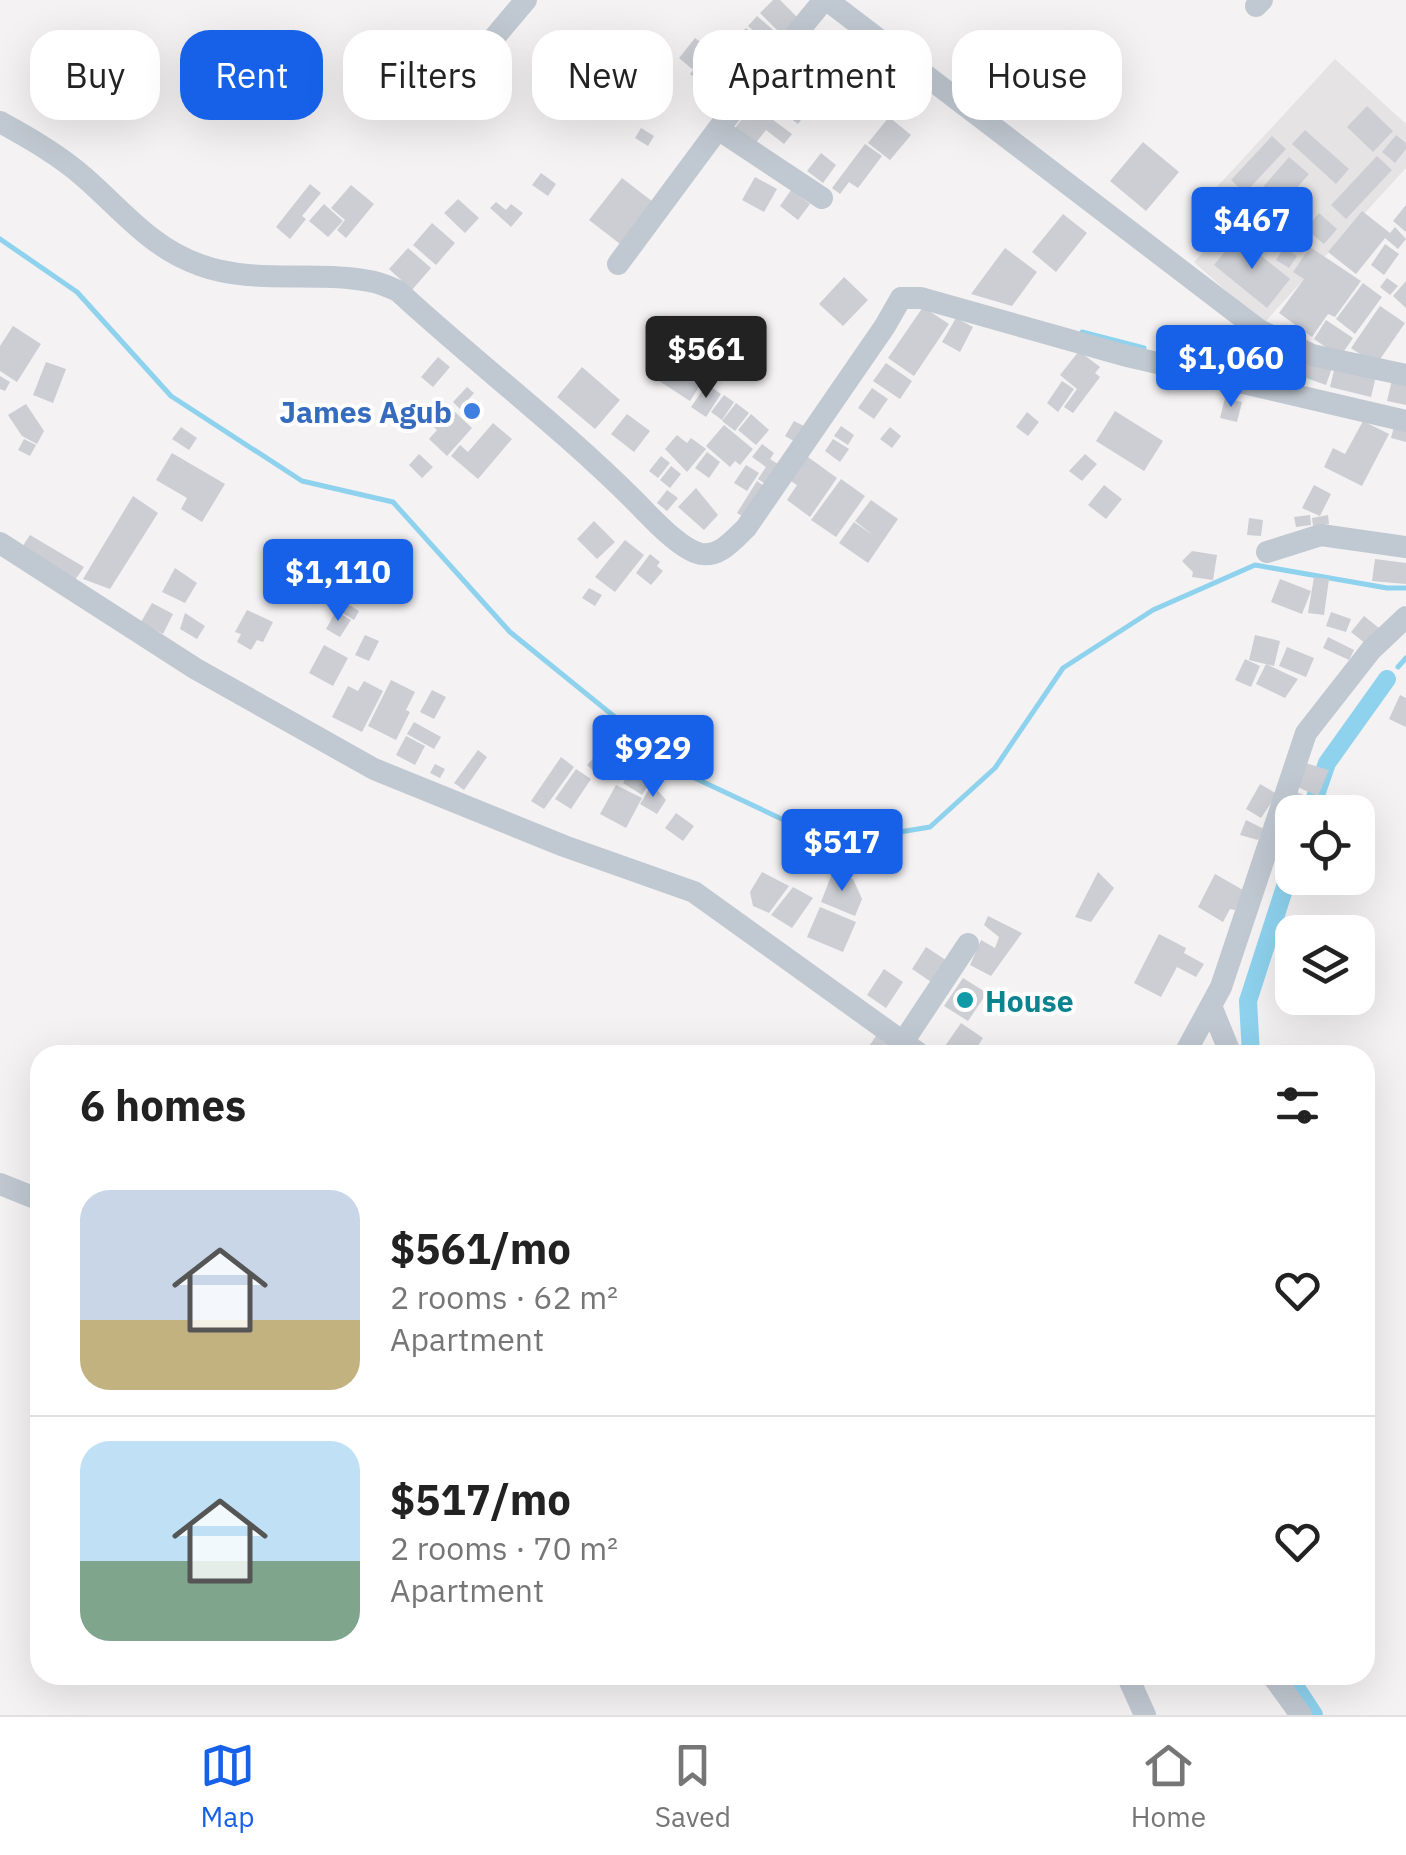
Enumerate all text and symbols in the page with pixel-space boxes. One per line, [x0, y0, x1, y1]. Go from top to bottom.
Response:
chip: Buy [30, 30, 160, 120]
chip: Rent [180, 30, 323, 120]
chip: Filters [343, 30, 512, 120]
chip: New [532, 30, 673, 120]
chip: Apartment [693, 30, 932, 120]
chip: House [952, 30, 1122, 120]
pin: $467 [1193, 187, 1311, 272]
text: $467 [1214, 198, 1290, 240]
pin: $561 [647, 316, 765, 401]
pin: $1,060 [1150, 325, 1312, 410]
text: $561 [668, 327, 744, 369]
text: $1,060 [1178, 336, 1284, 378]
place label: James Agub [279, 392, 452, 431]
marker: James Agub [461, 400, 483, 422]
pin: $1,110 [257, 539, 419, 624]
text: $1,110 [285, 550, 391, 592]
pin: $929 [594, 715, 712, 800]
text: $929 [615, 726, 691, 768]
map controls [1275, 795, 1375, 1015]
button: locate [1275, 795, 1375, 895]
pin: $517 [783, 809, 901, 894]
text: $517 [804, 820, 880, 862]
button: layers [1275, 915, 1375, 1015]
place label: House [985, 981, 1074, 1020]
marker: House [954, 989, 976, 1011]
text: 6 homes [80, 1078, 246, 1133]
icon: filters [1270, 1078, 1325, 1133]
text: $561/mo [390, 1221, 571, 1276]
icon: home [160, 1230, 280, 1350]
icon: heart [1270, 1263, 1325, 1318]
text: 2 rooms · 62 m² [390, 1276, 618, 1318]
text: Apartment [390, 1318, 544, 1360]
text: $517/mo [390, 1472, 571, 1527]
icon: home [160, 1481, 280, 1601]
icon: heart [1270, 1514, 1325, 1569]
text: 2 rooms · 70 m² [390, 1527, 618, 1569]
text: Apartment [390, 1569, 544, 1611]
tab: Map [200, 1738, 255, 1835]
tab: Saved [655, 1738, 731, 1835]
tab: Home [1131, 1738, 1206, 1835]

